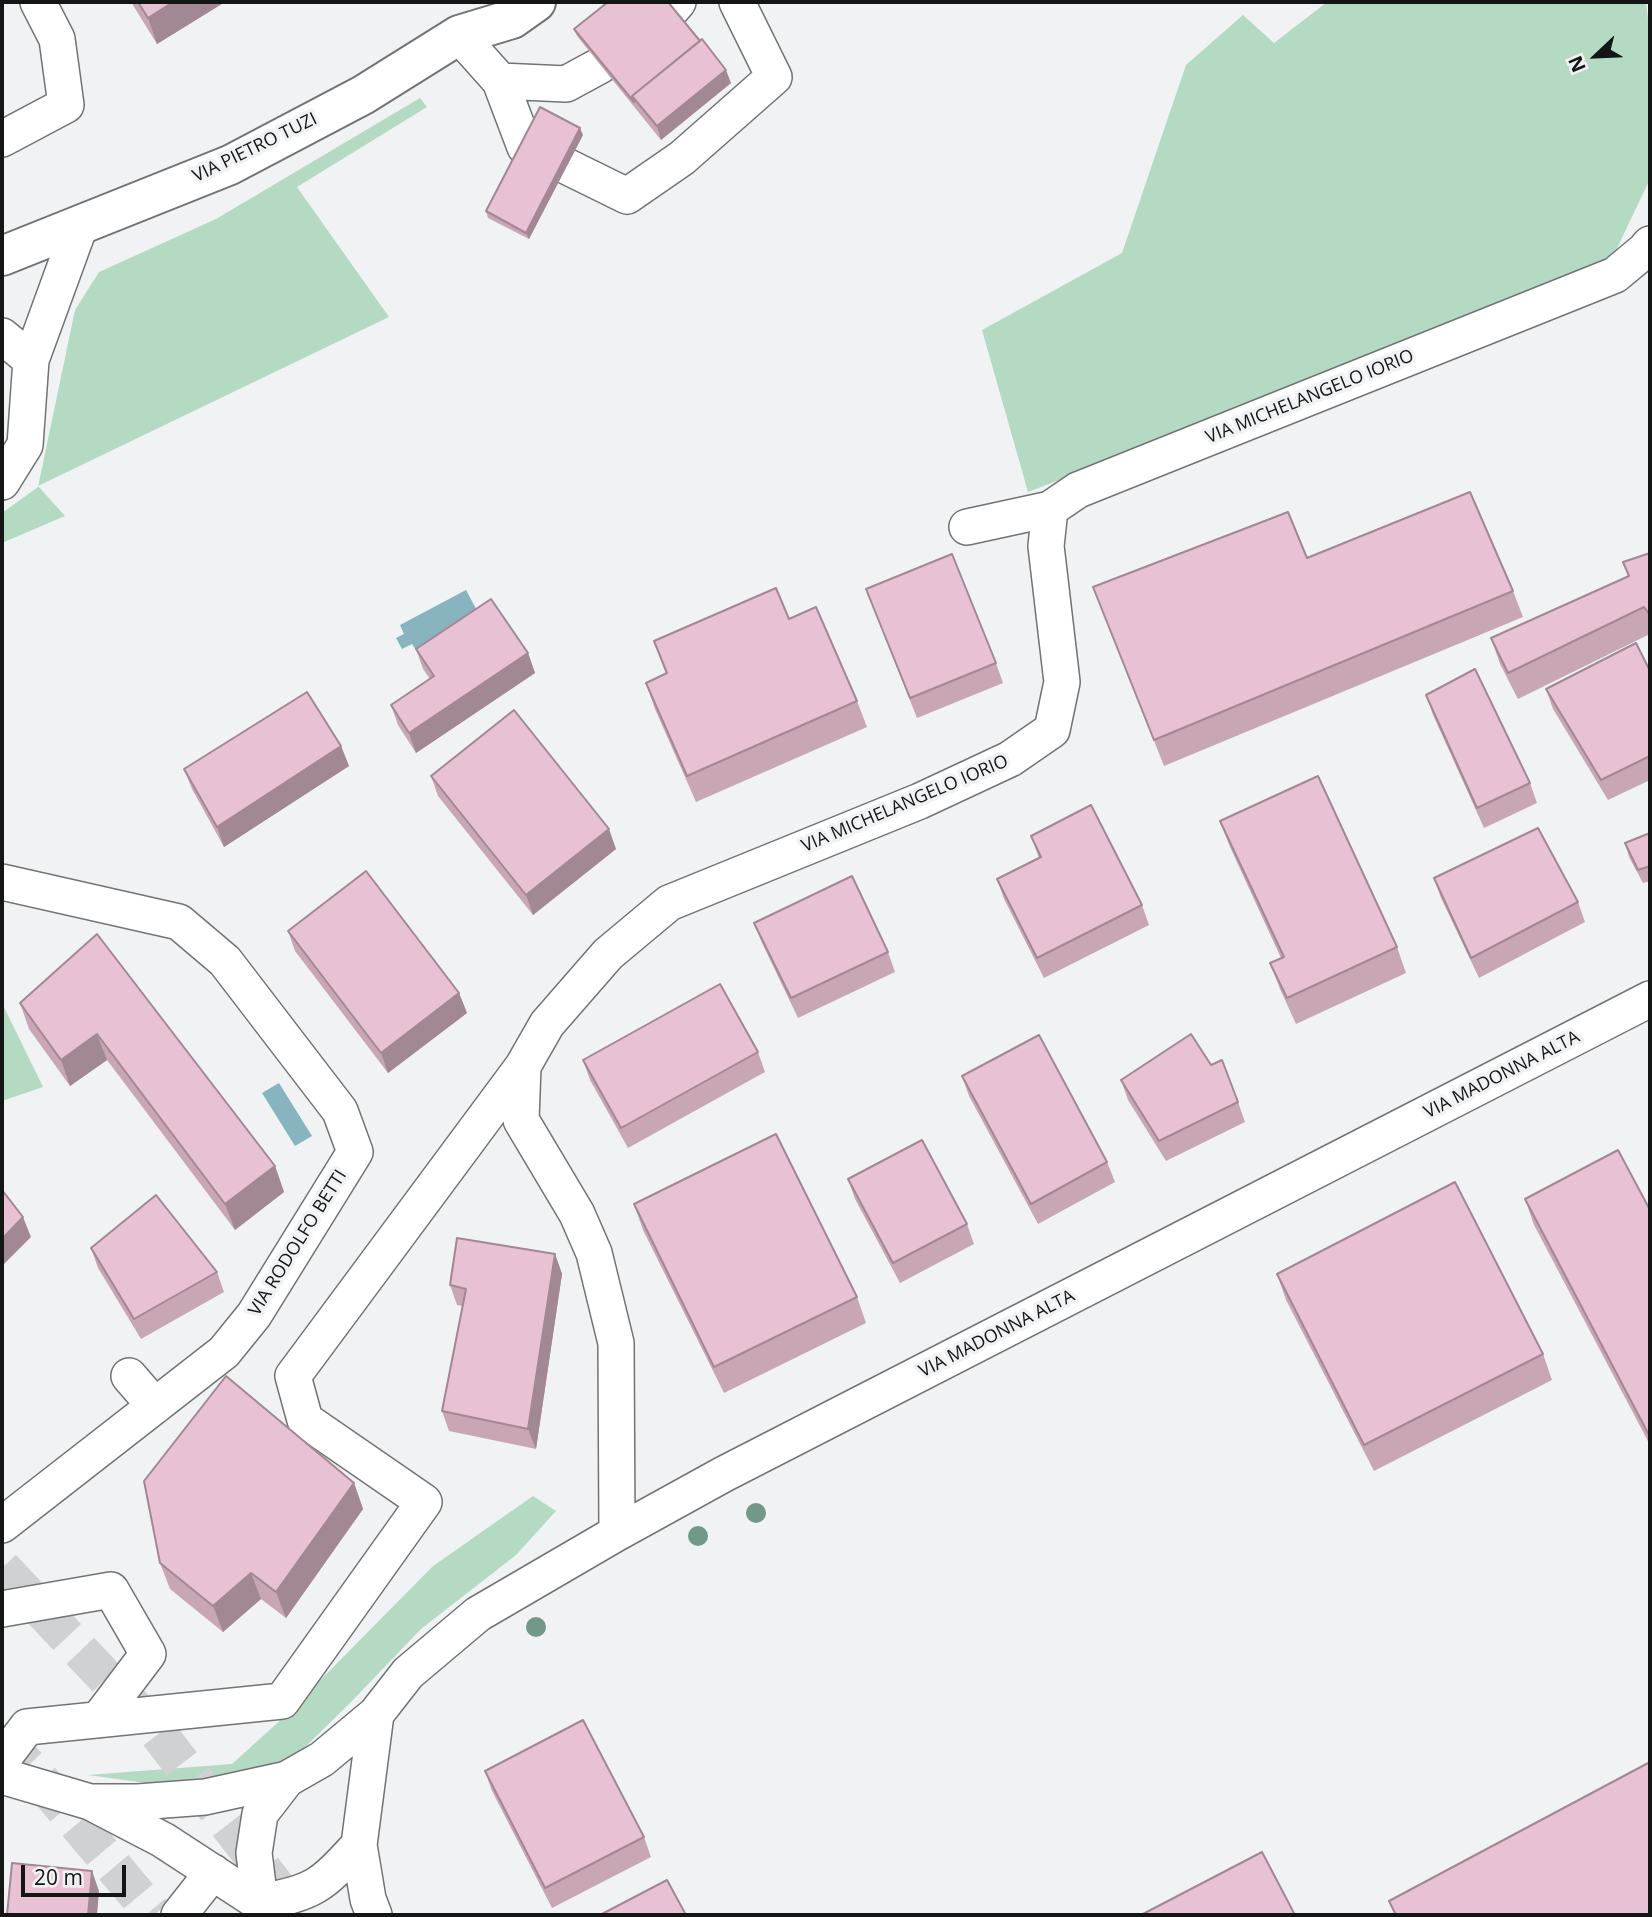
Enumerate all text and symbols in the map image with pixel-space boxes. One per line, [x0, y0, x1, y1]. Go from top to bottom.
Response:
north arrow [1561, 21, 1631, 91]
text: N [1562, 52, 1592, 76]
street label: VIA PIETRO TUZI [189, 109, 321, 187]
street label: VIA MICHELANGELO IORIO [1203, 345, 1417, 449]
street label: VIA MICHELANGELO IORIO [798, 751, 1012, 857]
street label: VIA MADONNA ALTA [1421, 1026, 1583, 1124]
street label: VIA RODOLFO BETTI [244, 1166, 352, 1320]
street label: VIA MADONNA ALTA [916, 1285, 1078, 1383]
scale bar [24, 1850, 130, 1894]
text: 20 m [34, 1863, 83, 1891]

